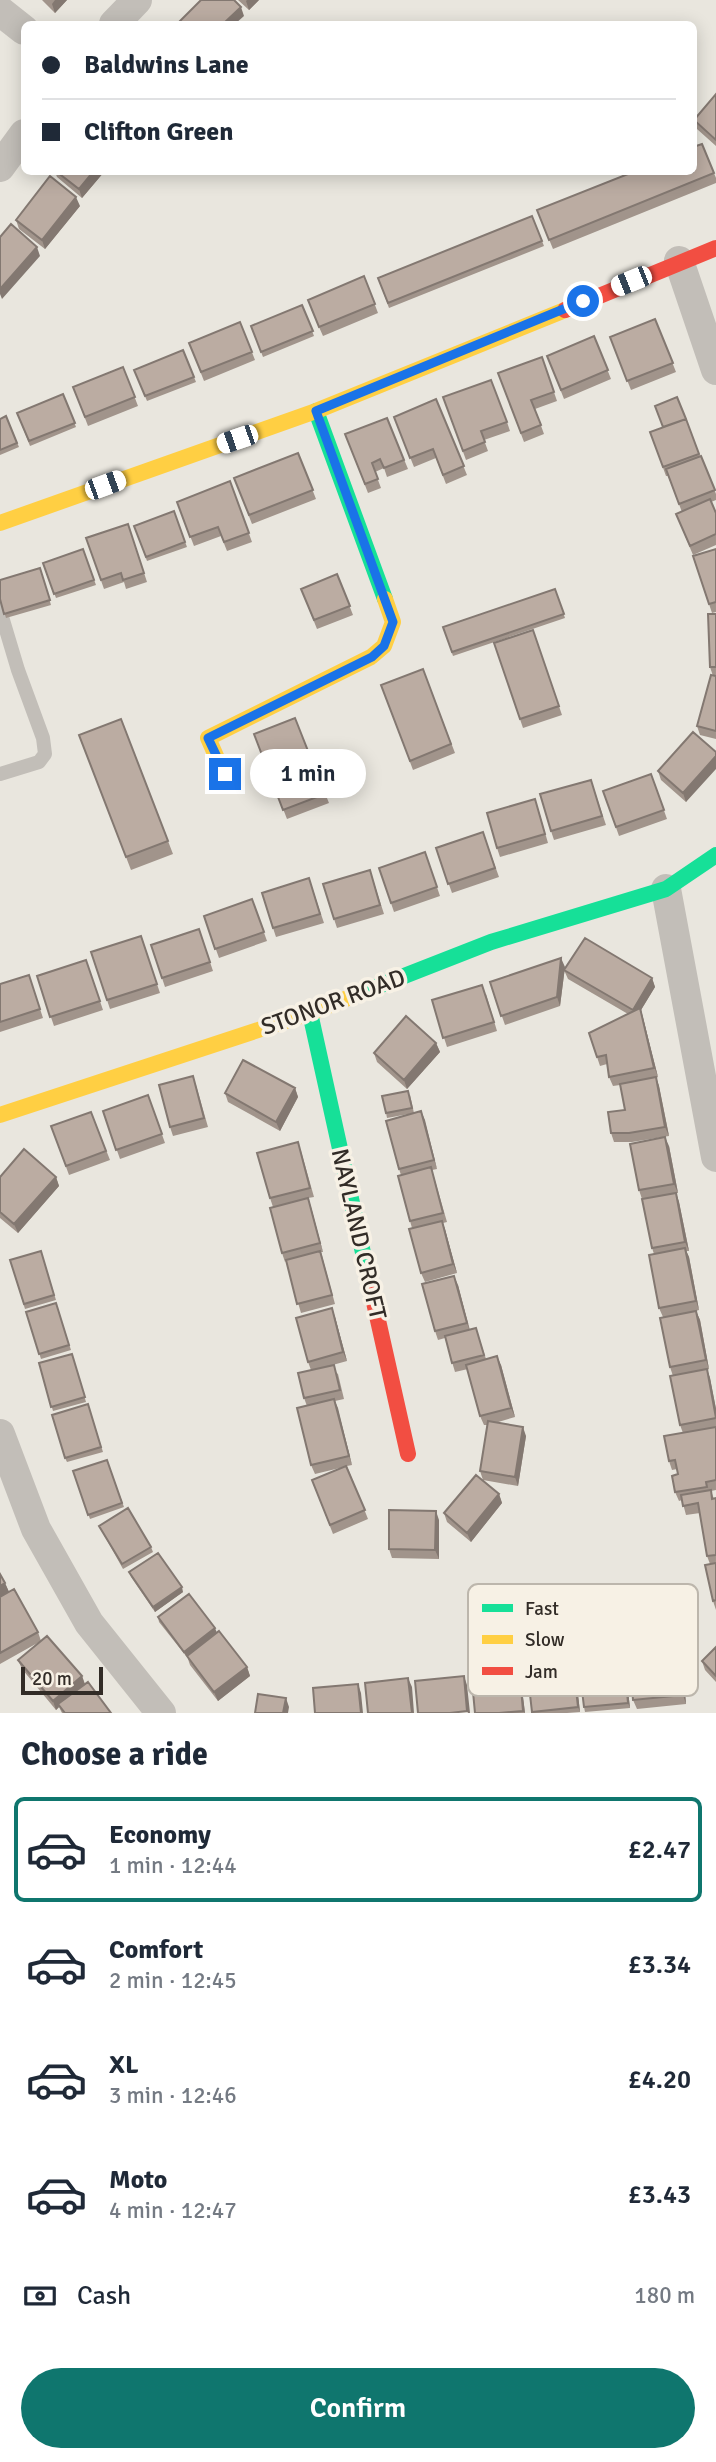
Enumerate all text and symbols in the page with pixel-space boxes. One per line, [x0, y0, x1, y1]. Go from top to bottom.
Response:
text: Baldwins Lane [84, 49, 249, 81]
text: Clifton Green [84, 116, 233, 148]
car [608, 263, 655, 299]
route start [567, 285, 599, 317]
car [214, 422, 261, 456]
car [82, 468, 129, 502]
callout: 1 min [250, 750, 365, 798]
route end [209, 758, 241, 790]
text: 1 min [280, 759, 336, 788]
street label: STONOR ROAD [257, 962, 409, 1042]
street label: NAYLAND CROFT [325, 1146, 393, 1323]
legend [468, 1584, 698, 1696]
text: Fast [525, 1597, 559, 1621]
text: Slow [525, 1628, 565, 1652]
text: Jam [525, 1660, 558, 1684]
scale bar [21, 1664, 103, 1696]
text: 20 m [32, 1667, 72, 1691]
text: Choose a ride [21, 1735, 208, 1774]
icon: car [25, 1818, 88, 1881]
text: Economy [109, 1819, 211, 1851]
text: £2.47 [628, 1834, 691, 1866]
text: 1 min · 12:44 [109, 1851, 237, 1880]
icon: car [25, 1933, 88, 1996]
text: Comfort [109, 1934, 203, 1966]
text: £3.34 [628, 1949, 691, 1981]
text: 2 min · 12:45 [109, 1966, 237, 1995]
icon: car [25, 2048, 88, 2111]
text: XL [109, 2049, 139, 2081]
text: £4.20 [628, 2064, 691, 2096]
text: 3 min · 12:46 [109, 2081, 237, 2110]
icon: car [25, 2163, 88, 2226]
text: Moto [109, 2164, 167, 2196]
text: £3.43 [628, 2179, 691, 2211]
text: 4 min · 12:47 [109, 2196, 237, 2225]
icon: cash [21, 2277, 59, 2315]
text: Cash [77, 2280, 131, 2312]
text: 180 m [634, 2281, 695, 2310]
button: Confirm [21, 2368, 695, 2448]

